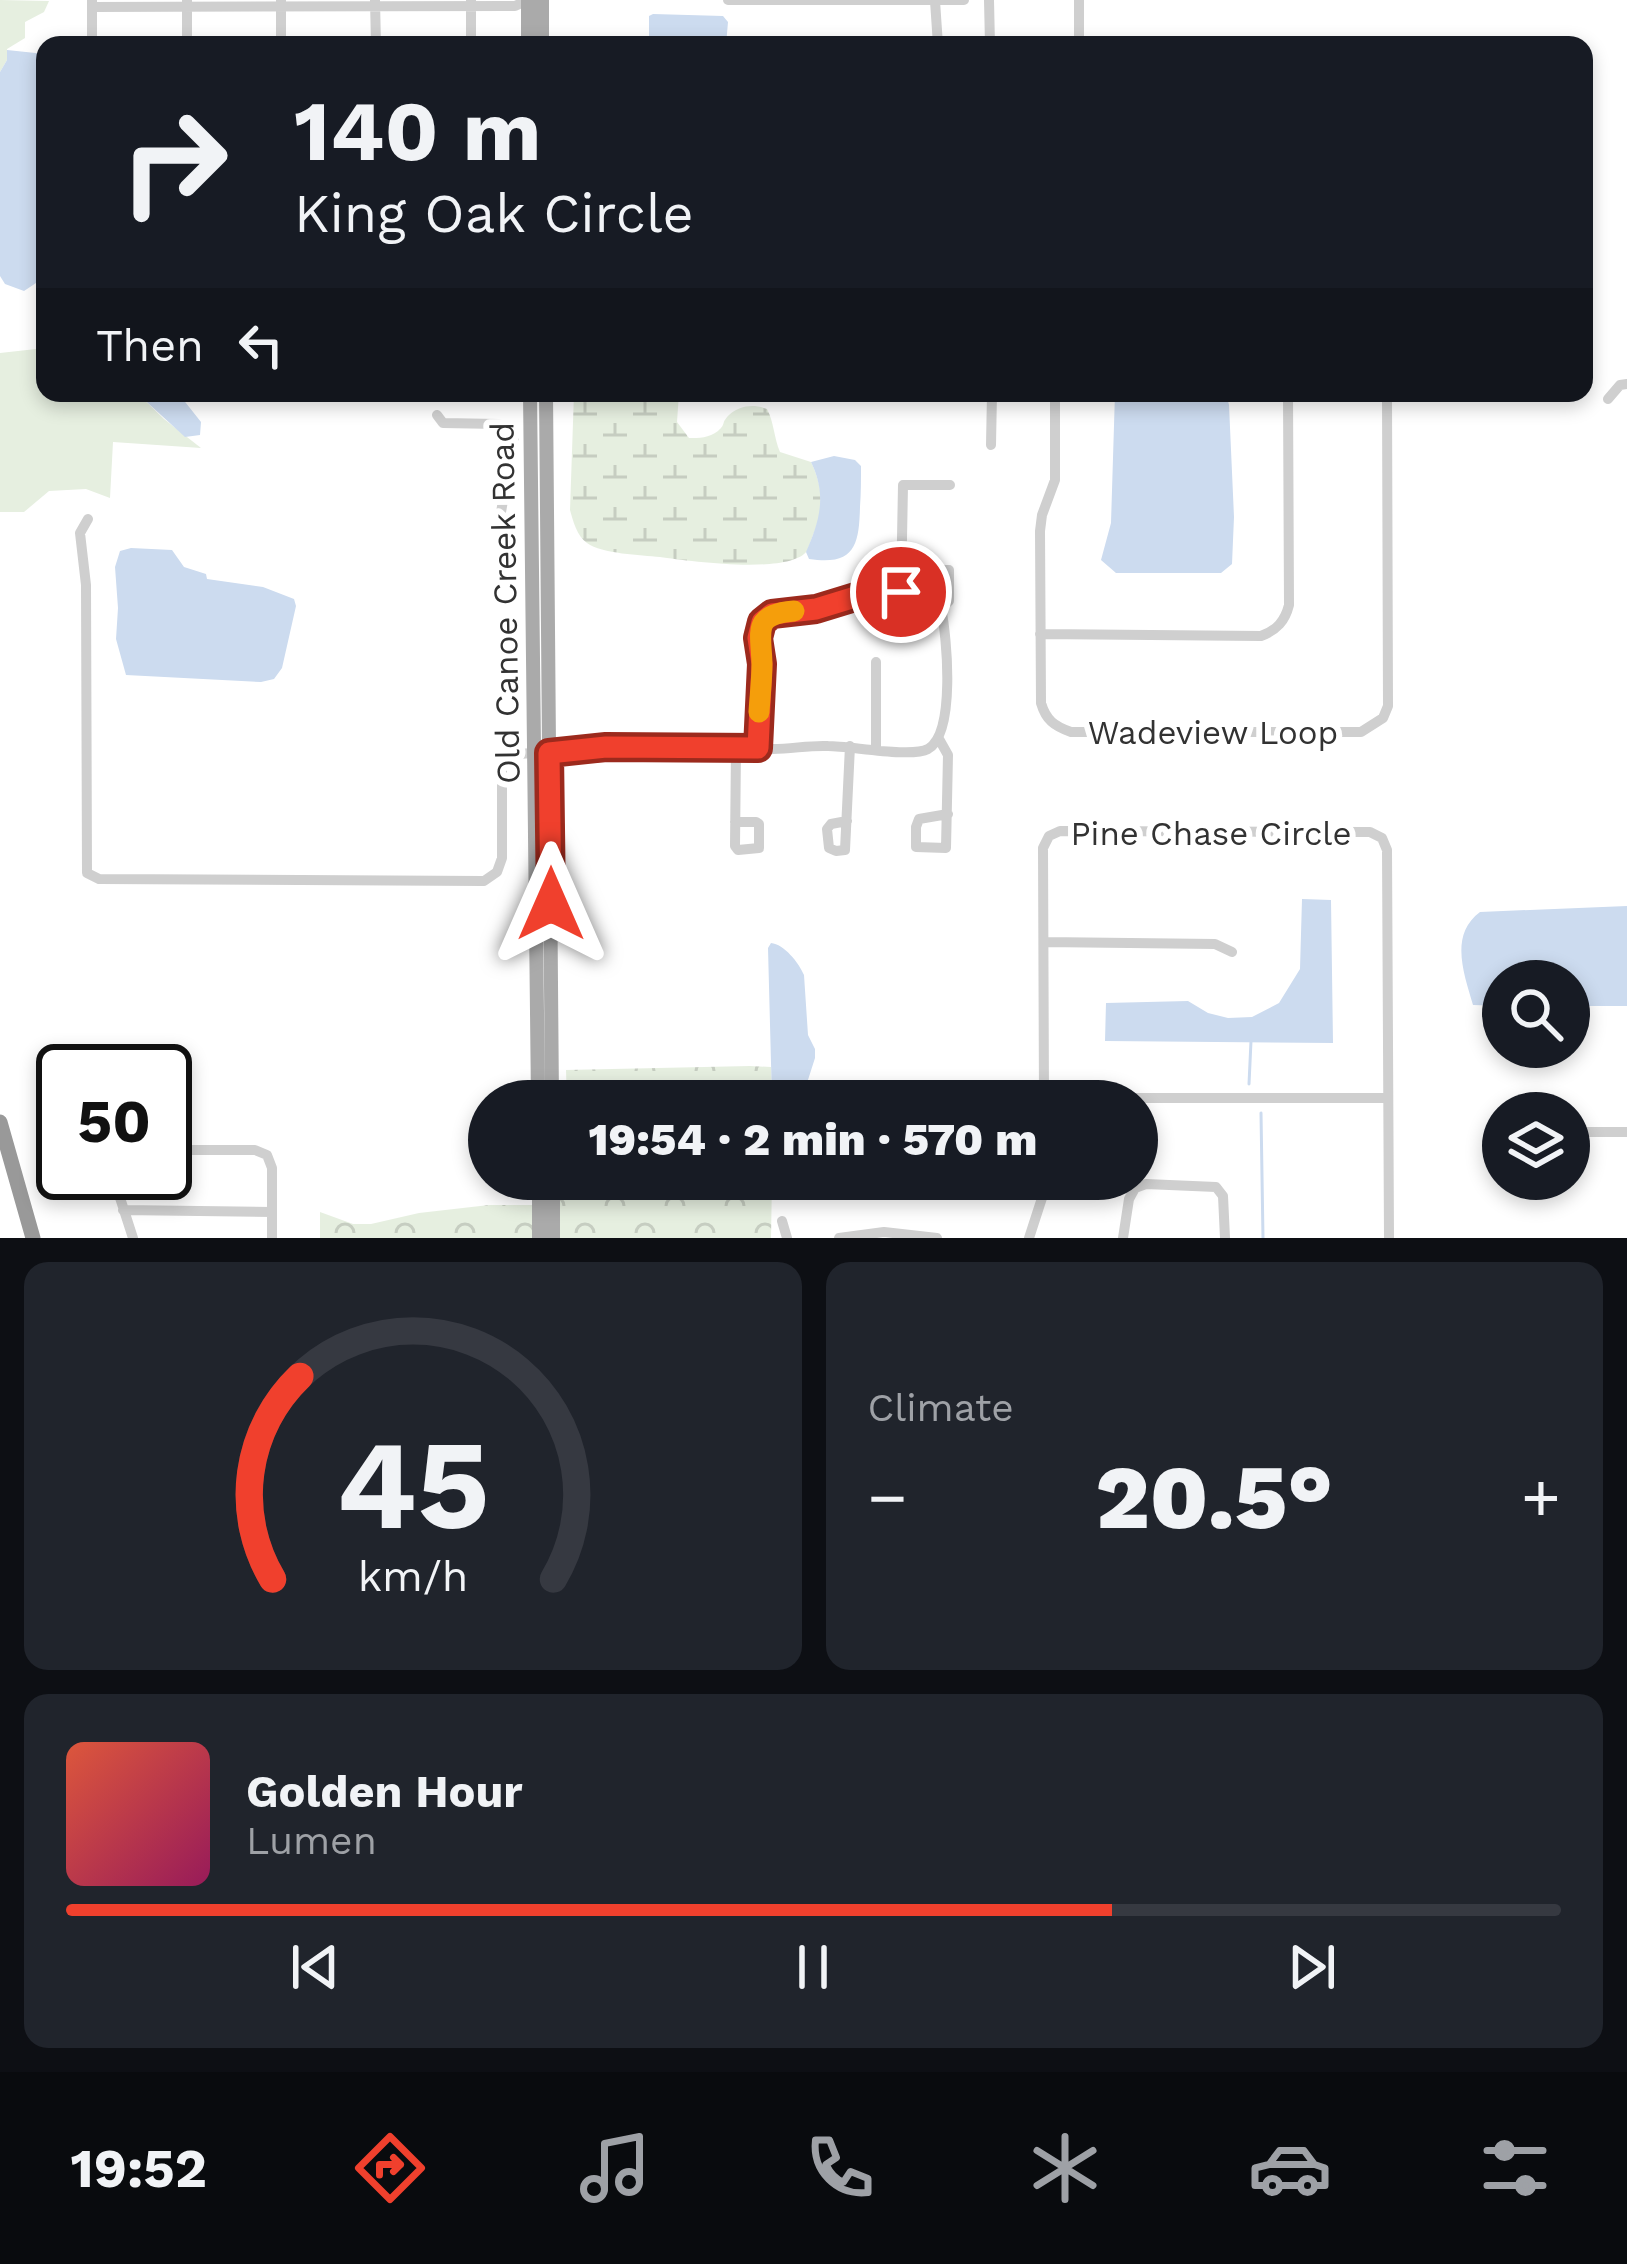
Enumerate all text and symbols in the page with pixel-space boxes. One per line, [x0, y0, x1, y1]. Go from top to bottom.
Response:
text: 140 m [294, 82, 542, 180]
icon: right [96, 84, 252, 240]
text: King Oak Circle [294, 182, 694, 245]
icon: left [228, 312, 294, 378]
text: Then [96, 319, 204, 372]
street label: Old Canoe Creek Road [482, 422, 528, 784]
pin [850, 541, 952, 643]
icon: arrive [868, 559, 934, 625]
street label: Wadeview Loop [1088, 713, 1338, 752]
street label: Pine Chase Circle [1070, 814, 1352, 853]
position arrow [488, 841, 614, 967]
map controls [1482, 960, 1590, 1200]
button: search [1482, 960, 1590, 1068]
speed limit sign: 50 [36, 1044, 192, 1200]
button: layers [1482, 1092, 1590, 1200]
text: 19:54 · 2 min · 570 m [589, 1113, 1037, 1166]
text: Climate [868, 1385, 1014, 1430]
text: 45 [336, 1412, 489, 1558]
text: 20.5° [1096, 1444, 1333, 1550]
text: − [868, 1459, 907, 1536]
text: + [1521, 1459, 1561, 1536]
text: km/h [357, 1551, 468, 1601]
text: Golden Hour [246, 1765, 523, 1818]
text: Lumen [246, 1818, 377, 1863]
icon: previous [282, 1934, 348, 2000]
icon: pause [780, 1934, 846, 2000]
icon: next [1279, 1934, 1345, 2000]
icon: directions [348, 2126, 432, 2210]
icon: music [573, 2126, 657, 2210]
icon: phone [798, 2126, 882, 2210]
icon: climate [1023, 2126, 1107, 2210]
icon: car [1248, 2126, 1332, 2210]
icon: filters [1473, 2126, 1557, 2210]
text: 19:52 [70, 2137, 207, 2200]

